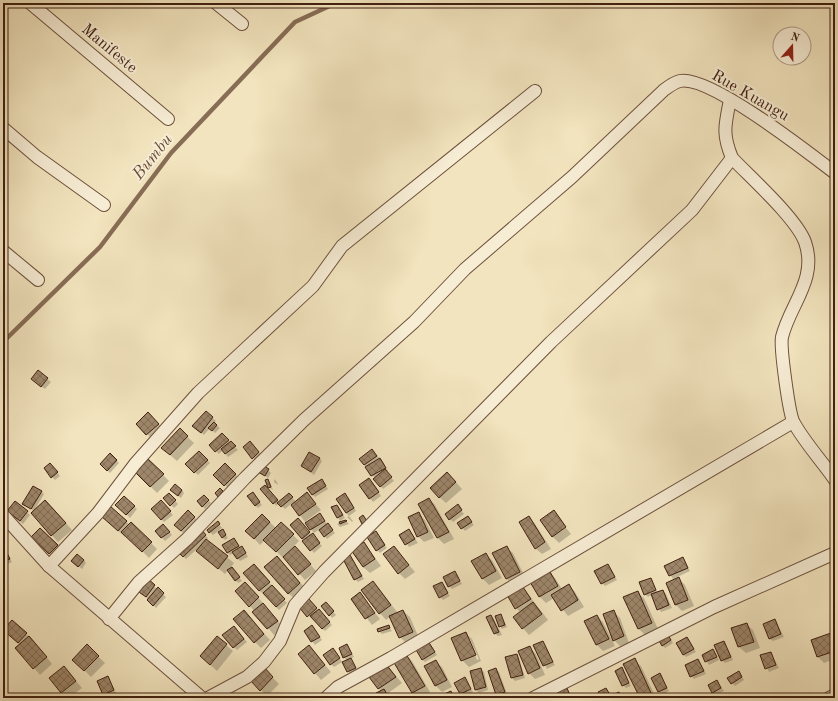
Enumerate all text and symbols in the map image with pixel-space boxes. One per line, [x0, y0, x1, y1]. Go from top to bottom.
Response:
street label: Manifeste [78, 21, 140, 77]
north arrow [772, 26, 812, 66]
text: N [789, 31, 801, 45]
street label: Rue Kuangu [709, 68, 792, 125]
water label: Bumbu [129, 131, 176, 184]

